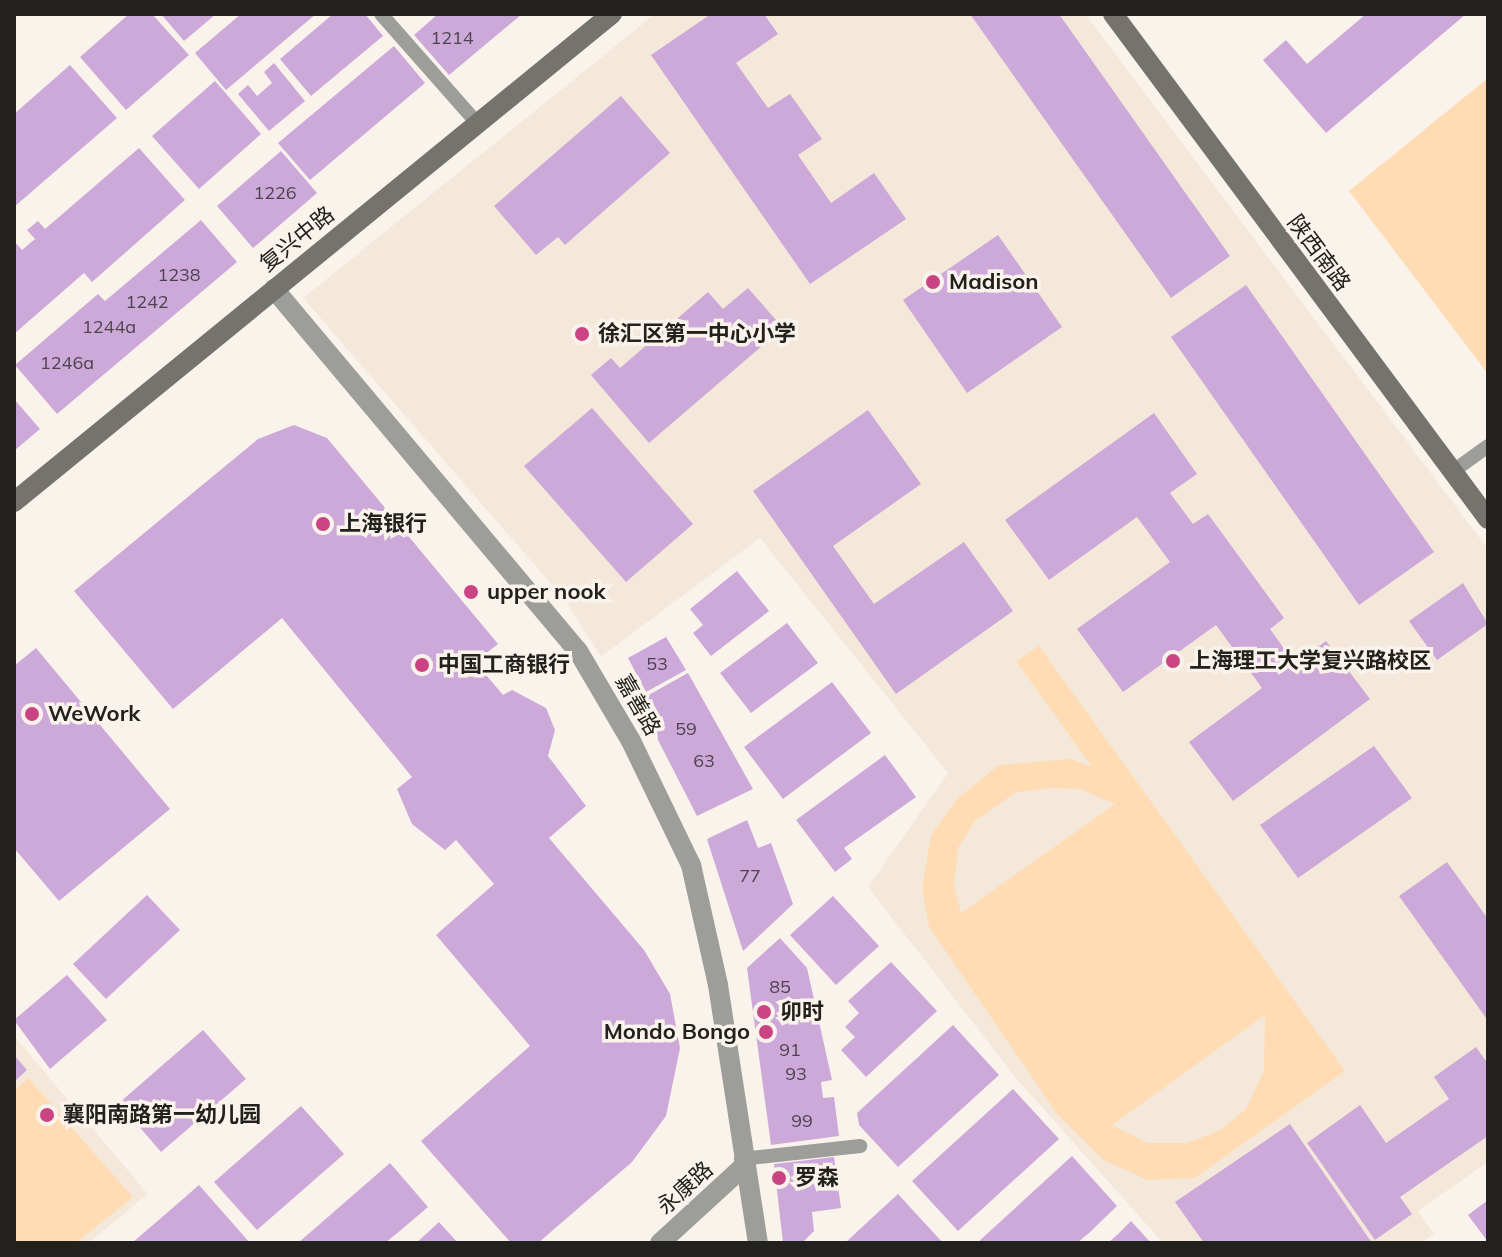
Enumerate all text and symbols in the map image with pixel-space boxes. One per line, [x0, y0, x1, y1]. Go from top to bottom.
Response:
house number: 1214 [430, 27, 474, 49]
house number: 1226 [253, 182, 297, 204]
street label: 复兴中路 [254, 201, 340, 277]
street label: 陕西南路 [1282, 210, 1356, 296]
house number: 1238 [157, 264, 201, 286]
place label: Madison [949, 269, 1038, 295]
marker: Madison [924, 273, 942, 291]
house number: 1242 [125, 291, 169, 313]
house number: 1244a [82, 316, 136, 338]
place label: 徐汇区第一中心小学 [598, 321, 796, 347]
marker: 徐汇区第一中心小学 [573, 325, 591, 343]
house number: 1246a [40, 352, 94, 374]
place label: 上海银行 [339, 511, 427, 537]
marker: 上海银行 [314, 515, 332, 533]
place label: upper nook [487, 579, 606, 605]
marker: upper nook [462, 583, 480, 601]
place label: 上海理工大学复兴路校区 [1189, 648, 1431, 674]
place label: 中国工商银行 [438, 652, 570, 678]
marker: 上海理工大学复兴路校区 [1164, 652, 1182, 670]
house number: 53 [646, 653, 668, 675]
marker: 中国工商银行 [413, 656, 431, 674]
street label: 嘉善路 [610, 670, 666, 740]
place label: WeWork [48, 701, 140, 727]
marker: WeWork [23, 705, 41, 723]
house number: 59 [675, 718, 697, 740]
house number: 63 [693, 750, 715, 772]
house number: 77 [739, 865, 761, 887]
house number: 85 [769, 976, 791, 998]
place label: 卯时 [780, 999, 824, 1025]
marker: 卯时 [755, 1003, 773, 1021]
place label: Mondo Bongo [604, 1019, 750, 1045]
marker: Mondo Bongo [757, 1023, 775, 1041]
house number: 91 [779, 1039, 801, 1061]
house number: 93 [785, 1063, 807, 1085]
place label: 襄阳南路第一幼儿园 [63, 1102, 261, 1128]
marker: 襄阳南路第一幼儿园 [38, 1106, 56, 1124]
house number: 99 [791, 1110, 813, 1132]
street label: 永康路 [652, 1156, 718, 1220]
place label: 罗森 [795, 1165, 839, 1191]
marker: 罗森 [770, 1169, 788, 1187]

